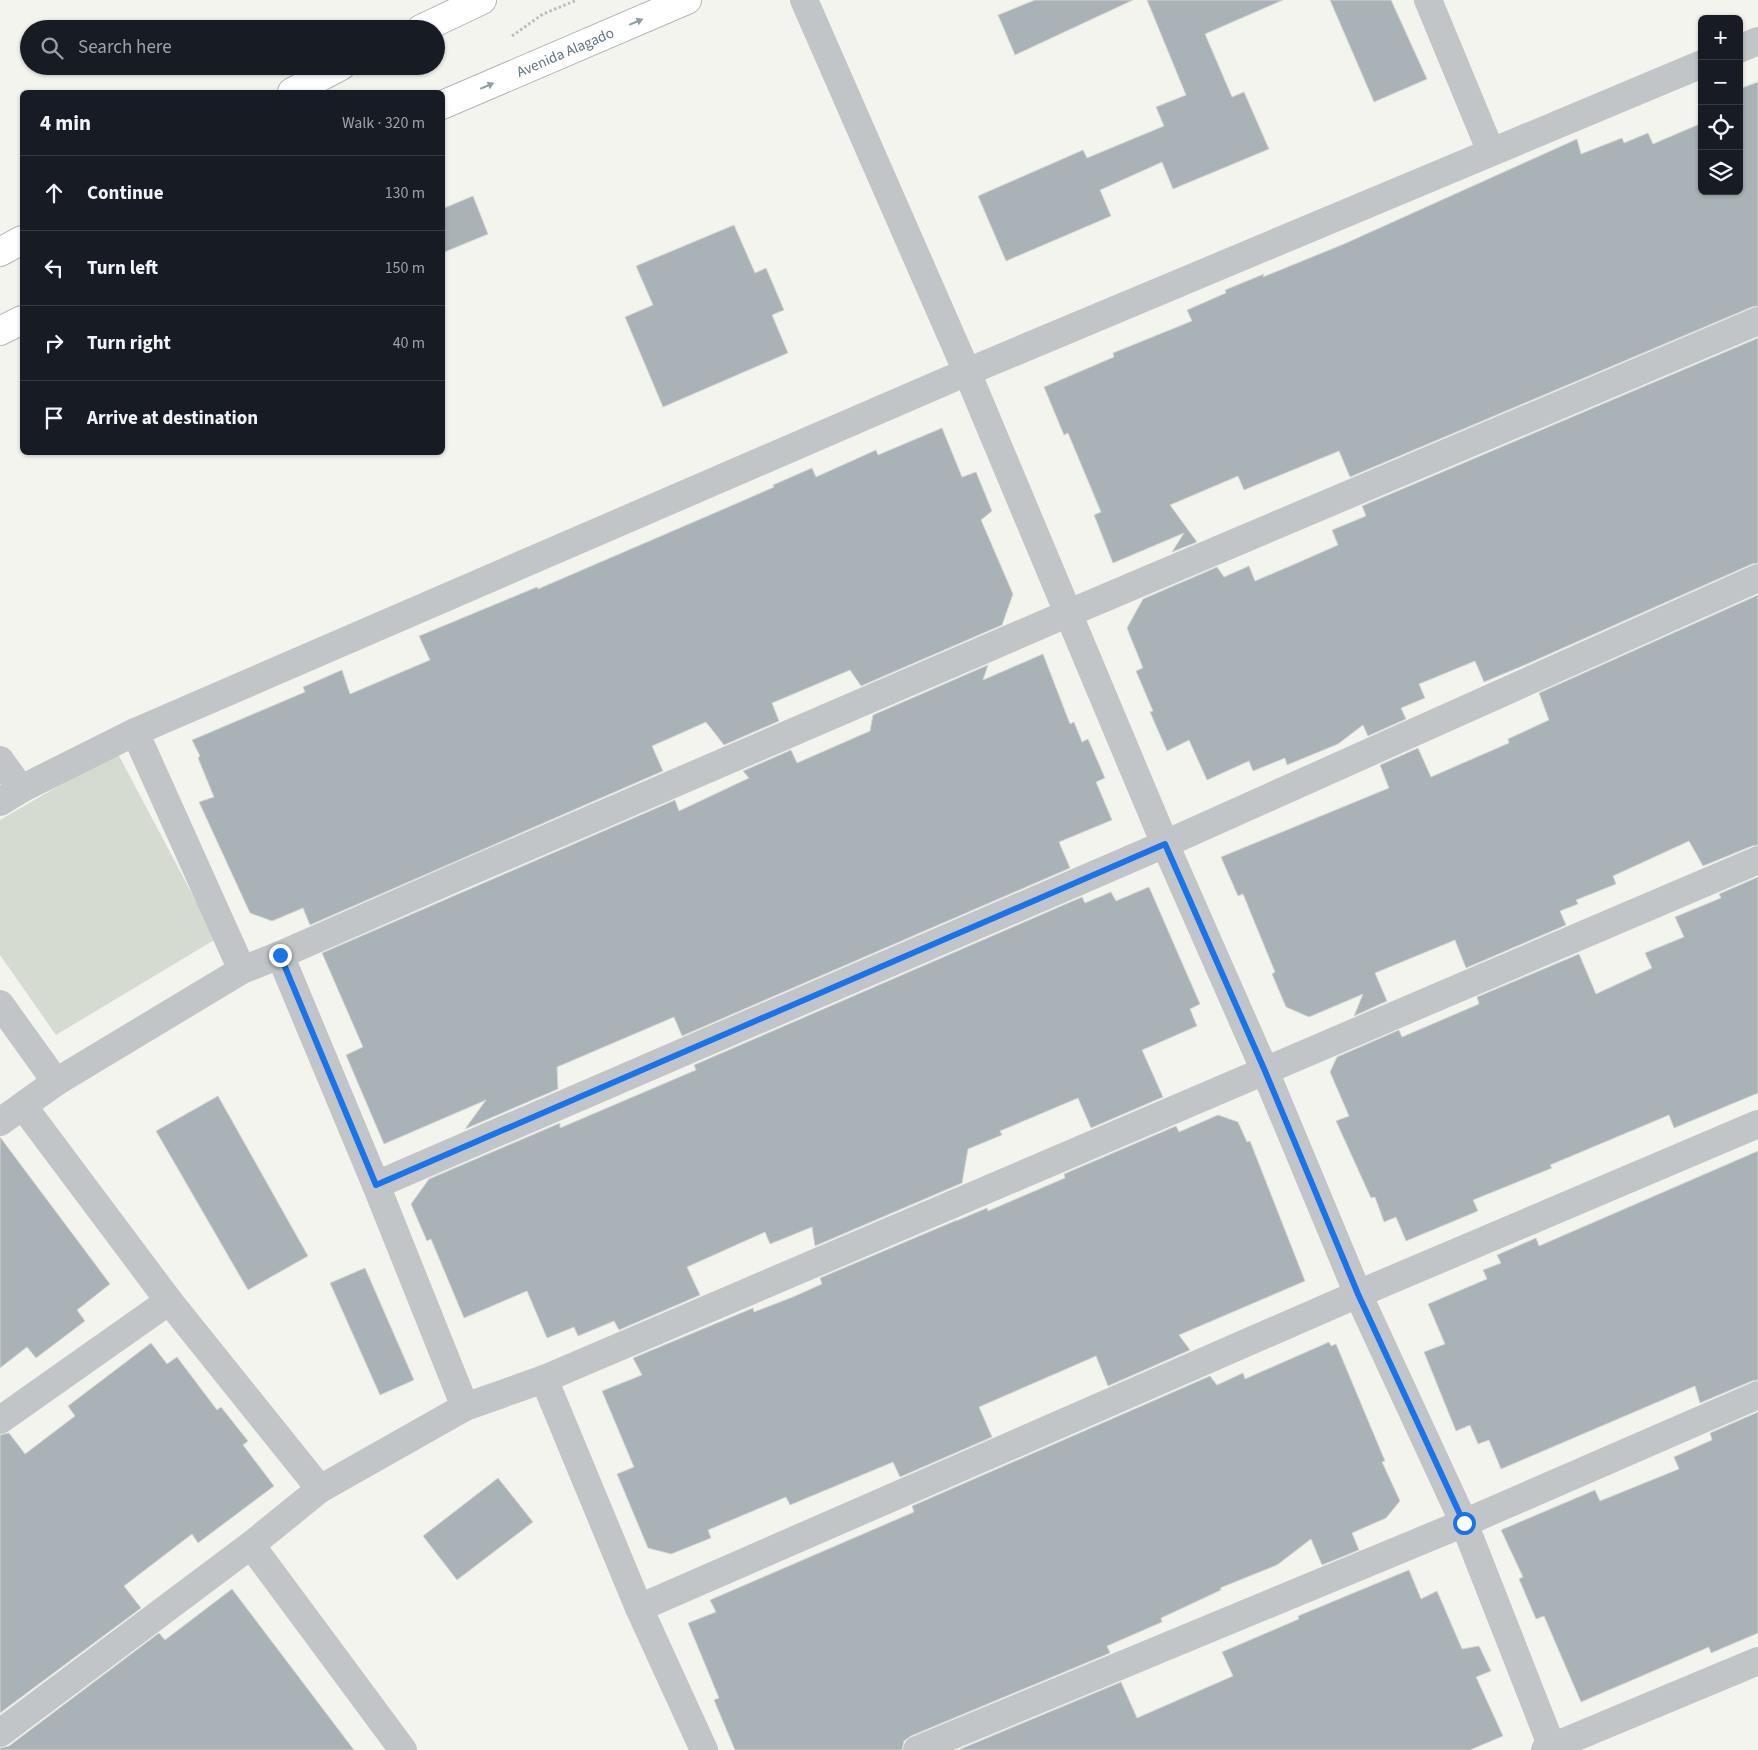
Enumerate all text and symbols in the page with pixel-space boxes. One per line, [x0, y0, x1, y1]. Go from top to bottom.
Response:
map controls [1698, 15, 1743, 195]
button: + [1698, 15, 1743, 60]
one-way arrow [629, 17, 643, 25]
search box [20, 20, 445, 75]
street label: Avenida Alagado [513, 22, 617, 82]
icon: search [38, 34, 66, 62]
text: Search here [78, 34, 172, 61]
button: − [1698, 60, 1743, 105]
one-way arrow [480, 82, 494, 90]
button: locate [1698, 105, 1743, 150]
text: 4 min [40, 108, 91, 138]
text: Walk · 320 m [342, 112, 425, 134]
button: layers [1698, 150, 1743, 195]
icon: ahead [40, 179, 68, 207]
text: Continue [87, 180, 164, 207]
text: 130 m [385, 182, 425, 204]
icon: left [40, 254, 68, 282]
text: Turn left [87, 255, 158, 282]
text: 150 m [385, 257, 425, 279]
icon: right [40, 329, 68, 357]
text: Turn right [87, 330, 171, 357]
text: 40 m [393, 332, 425, 354]
icon: arrive [40, 404, 68, 432]
text: Arrive at destination [87, 405, 258, 432]
route end [269, 944, 292, 967]
route start [1453, 1512, 1476, 1535]

